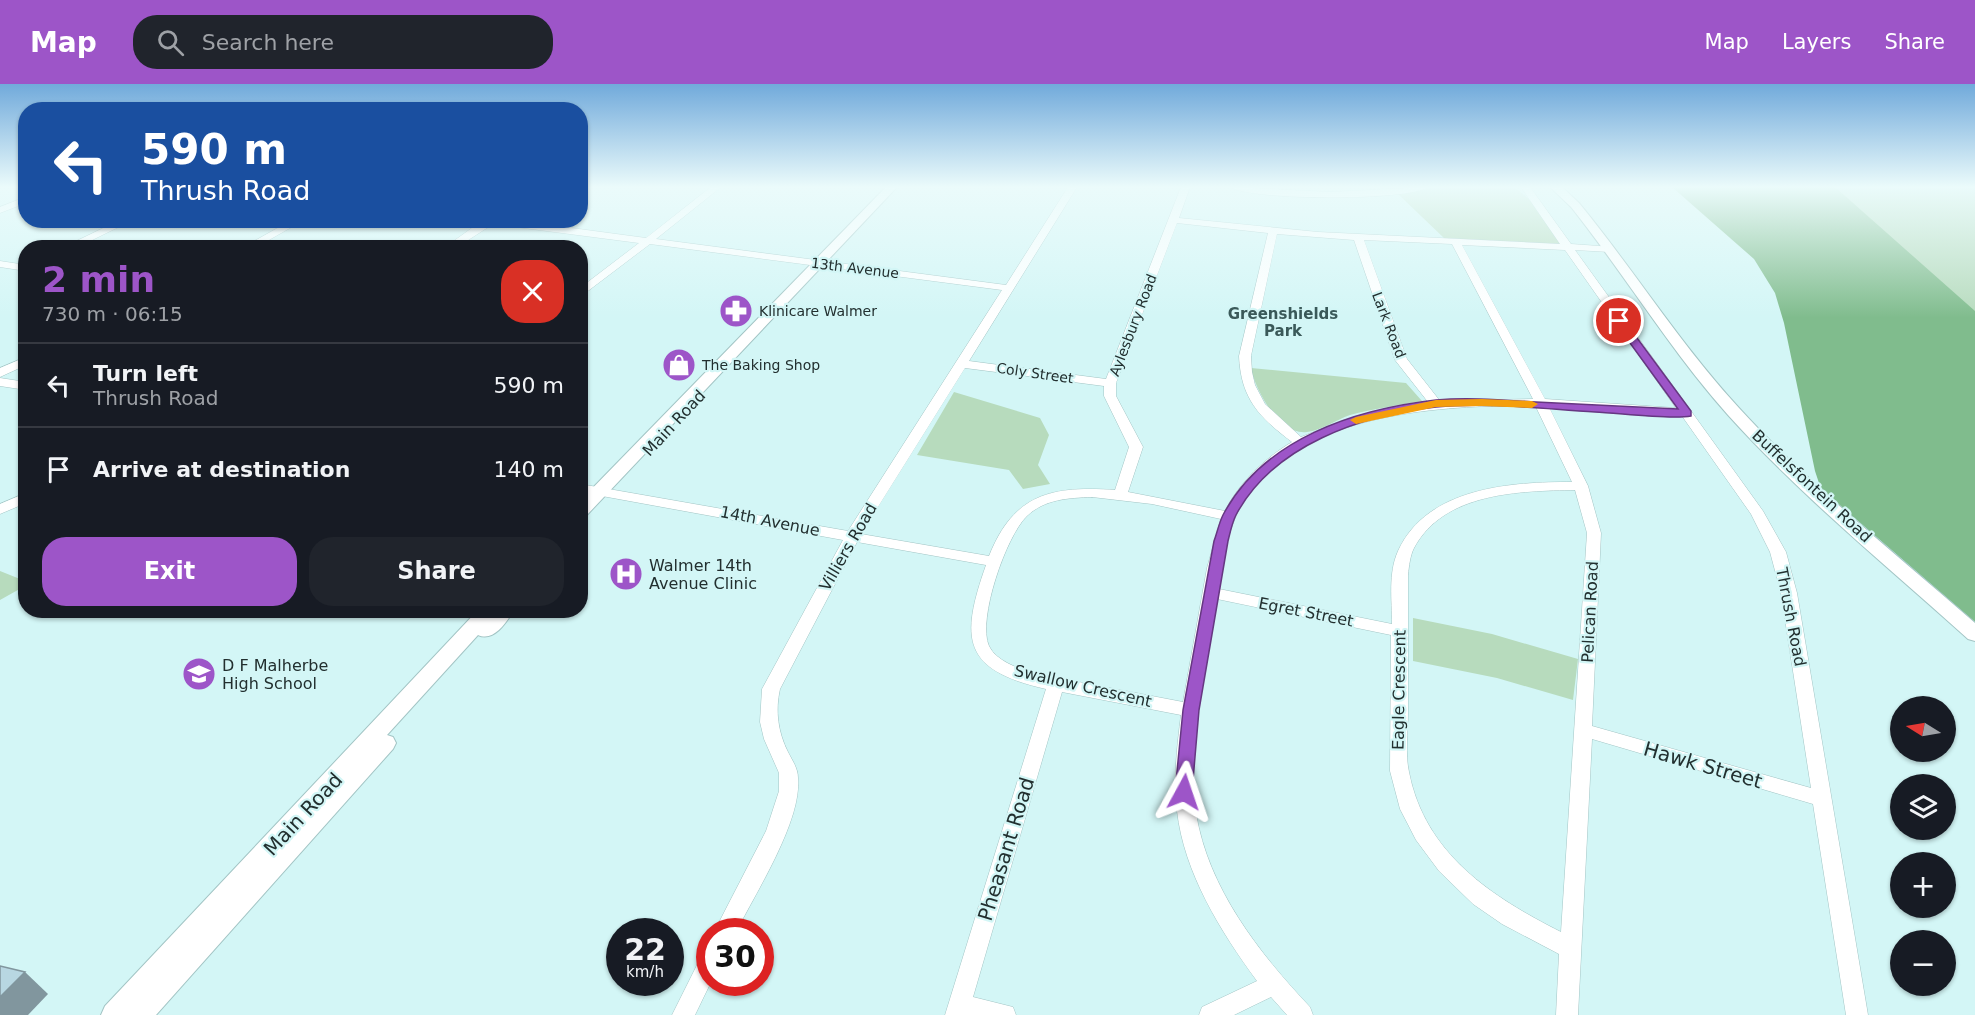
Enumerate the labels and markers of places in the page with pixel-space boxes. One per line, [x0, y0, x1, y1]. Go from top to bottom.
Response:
pharmacy icon: Klinicare Walmer [718, 293, 754, 329]
pin [1593, 295, 1644, 346]
place label: Klinicare Walmer [759, 303, 877, 319]
shop icon: The Baking Shop [661, 347, 697, 383]
place label: The Baking Shop [701, 357, 820, 373]
hospital icon: Walmer 14th Avenue Clinic [608, 556, 644, 592]
place label: Walmer 14th Avenue Clinic [649, 556, 757, 593]
school or university icon: D F Malherbe High School [181, 656, 217, 692]
place label: D F Malherbe High School [222, 656, 328, 693]

